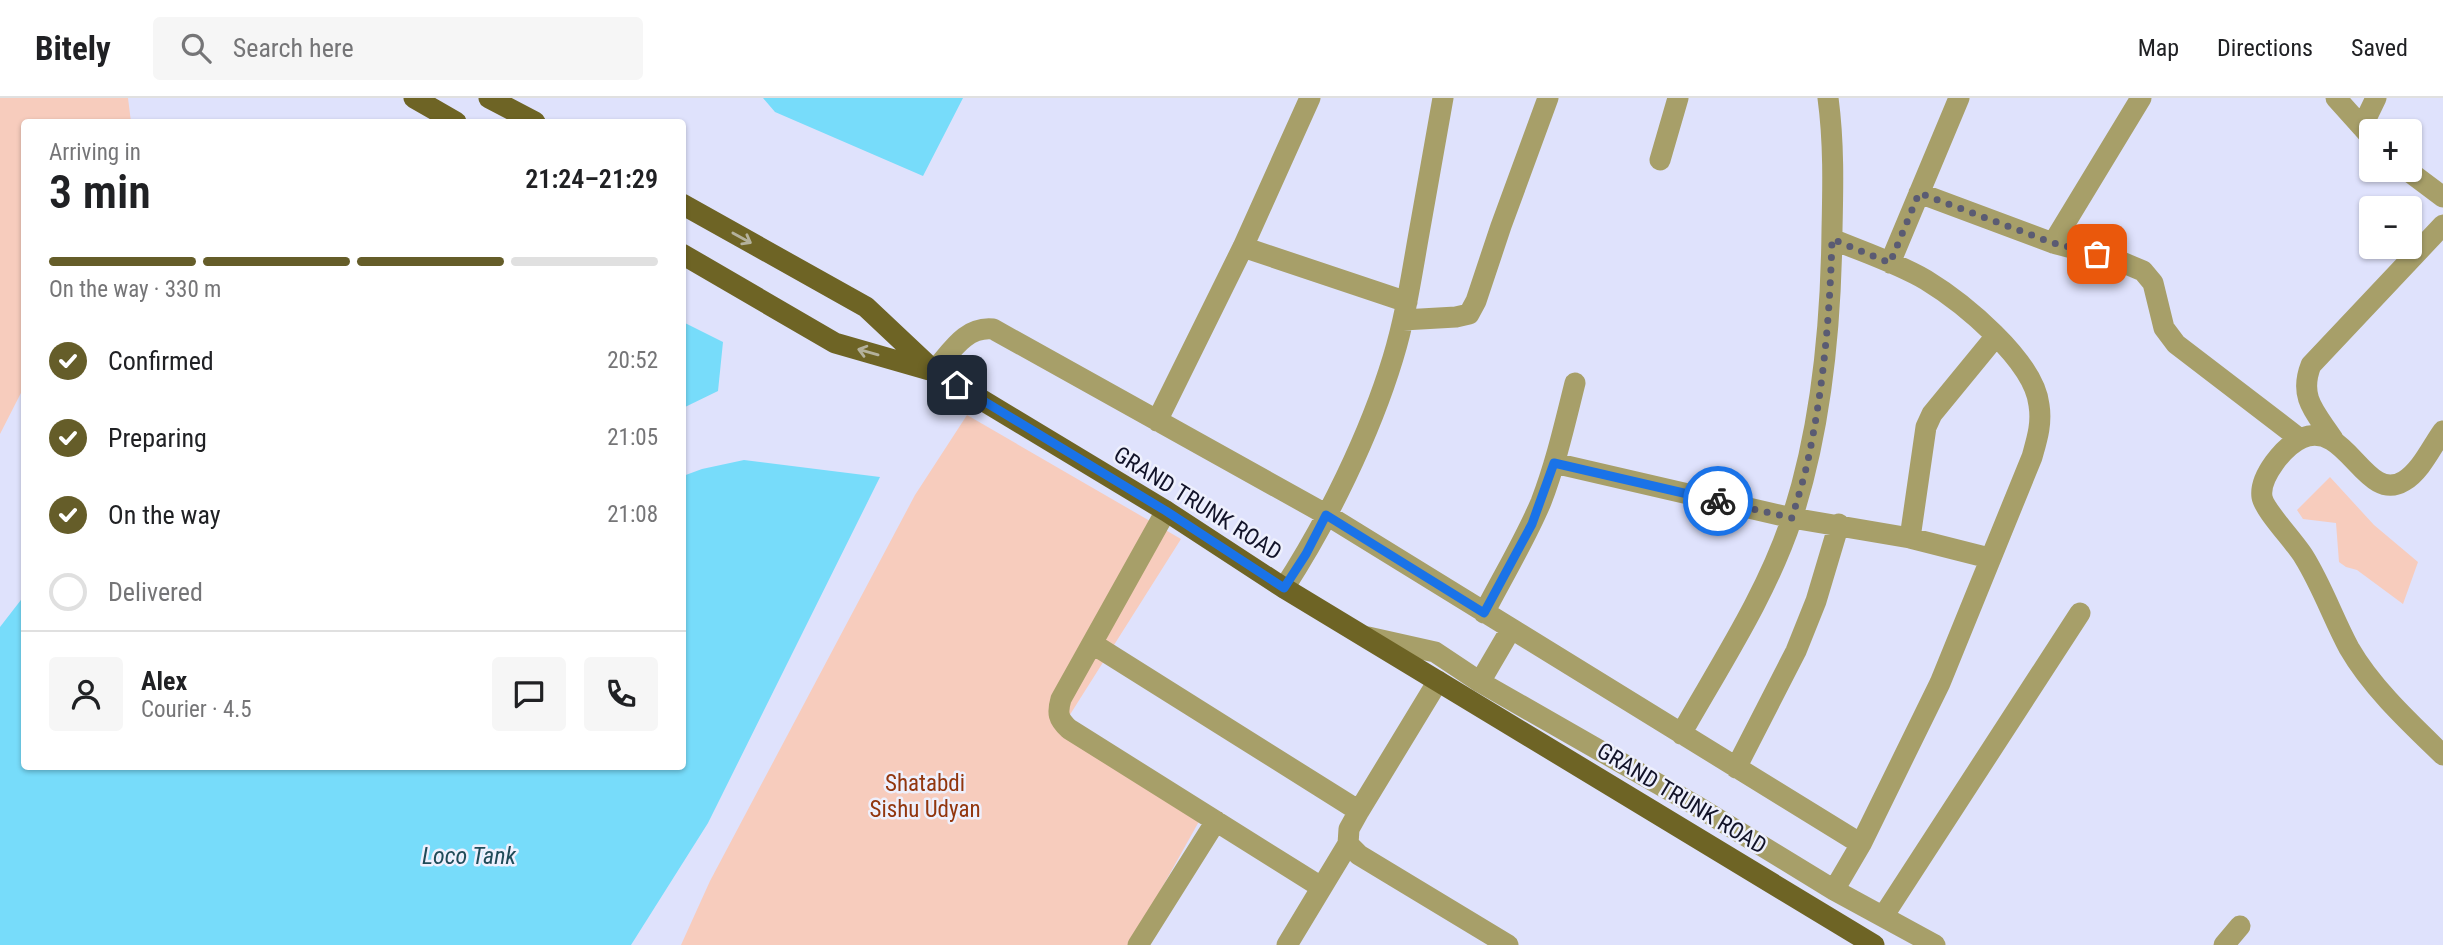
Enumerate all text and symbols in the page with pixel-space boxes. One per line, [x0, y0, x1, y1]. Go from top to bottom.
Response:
search box [153, 17, 643, 80]
text: Bitely [35, 29, 111, 68]
icon: search [177, 29, 215, 67]
text: Search here [233, 33, 354, 63]
text: Map [2138, 34, 2179, 62]
text: Directions [2217, 34, 2313, 62]
text: Saved [2351, 34, 2408, 62]
map controls [2359, 119, 2422, 259]
button: + [2359, 119, 2422, 182]
text: Arriving in [49, 139, 141, 166]
text: 21:24–21:29 [525, 164, 658, 194]
text: 3 min [49, 165, 151, 219]
button: − [2359, 196, 2422, 259]
pin [2067, 224, 2127, 284]
one-way arrow [731, 232, 752, 245]
icon: bag [2078, 235, 2116, 273]
text: On the way · 330 m [49, 276, 221, 303]
icon: check [49, 342, 87, 380]
one-way arrow [858, 345, 880, 358]
text: Confirmed [108, 346, 214, 376]
text: 20:52 [607, 347, 658, 374]
pin [927, 355, 987, 415]
icon: home [938, 366, 976, 404]
icon: check [49, 419, 87, 457]
text: Preparing [108, 423, 207, 453]
text: 21:05 [607, 424, 658, 451]
street label: GRAND TRUNK ROAD [1109, 441, 1287, 566]
courier [1683, 466, 1753, 536]
icon: bike [1699, 482, 1737, 520]
icon: check [49, 496, 87, 534]
text: On the way [108, 500, 221, 530]
text: 21:08 [607, 501, 658, 528]
text: Delivered [108, 577, 203, 607]
button: person [49, 657, 123, 731]
button: chat [492, 657, 566, 731]
button: phone [584, 657, 658, 731]
text: Alex [141, 666, 187, 696]
text: Courier · 4.5 [141, 696, 252, 723]
street label: GRAND TRUNK ROAD [1592, 737, 1771, 860]
park label: Shatabdi Sishu Udyan [869, 770, 981, 823]
water label: Loco Tank [422, 842, 516, 870]

